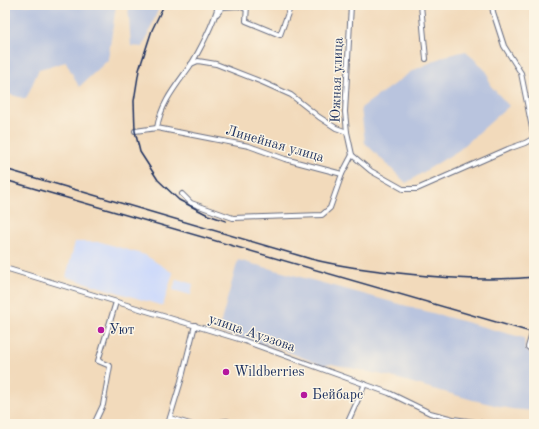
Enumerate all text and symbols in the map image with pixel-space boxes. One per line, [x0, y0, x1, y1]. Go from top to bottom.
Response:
street label: Южная улица [329, 37, 345, 123]
street label: Линейная улица [224, 123, 326, 165]
street label: улица Ауэзова [207, 312, 297, 354]
place label: Уют [109, 323, 135, 337]
marker: Уют [96, 325, 106, 335]
place label: Wildberries [234, 365, 305, 379]
marker: Wildberries [221, 367, 231, 377]
place label: Бейбарс [312, 388, 363, 402]
marker: Бейбарс [299, 390, 309, 400]

